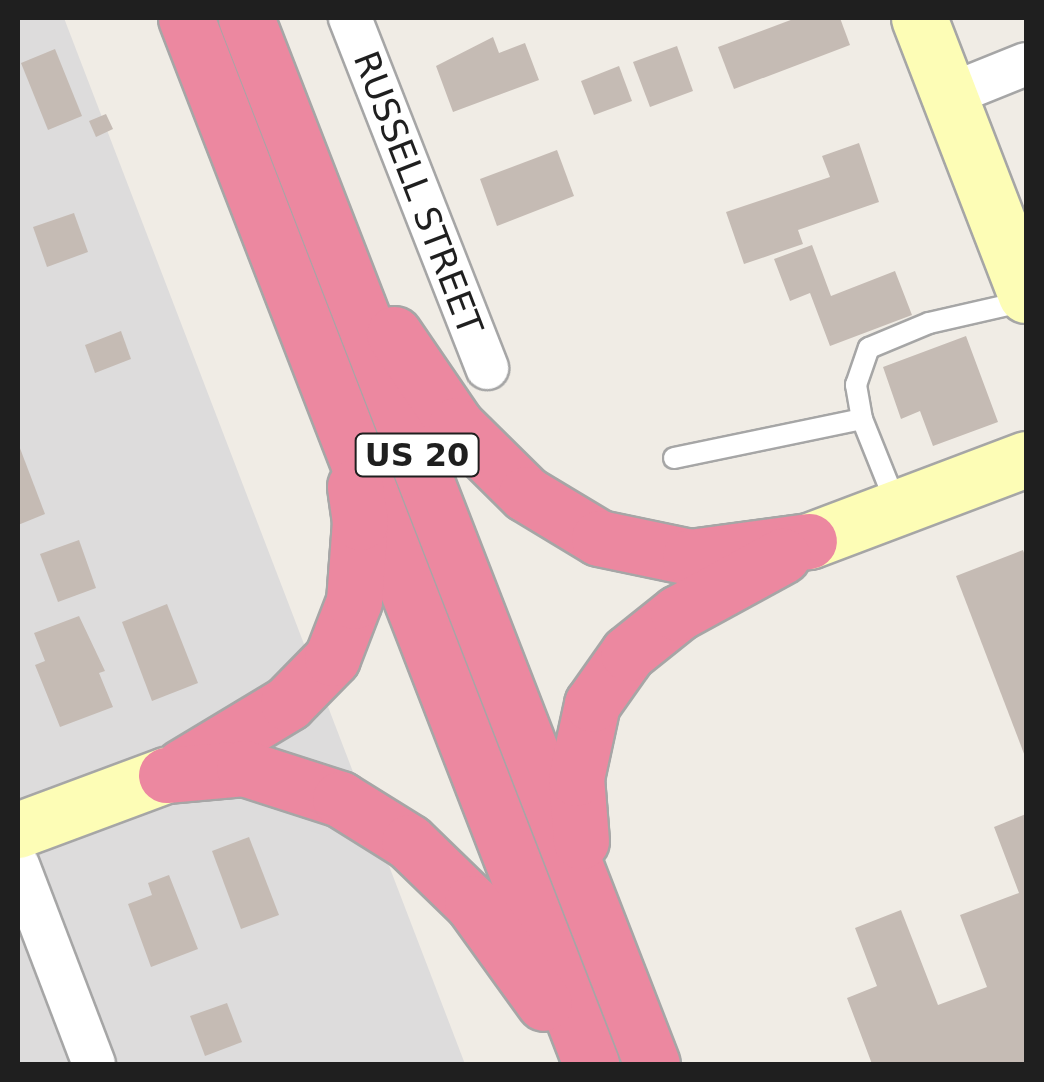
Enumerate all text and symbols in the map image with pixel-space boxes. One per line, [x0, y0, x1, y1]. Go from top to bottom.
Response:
street label: RUSSELL STREET [345, 45, 491, 341]
road number: US 20 [354, 428, 480, 482]

